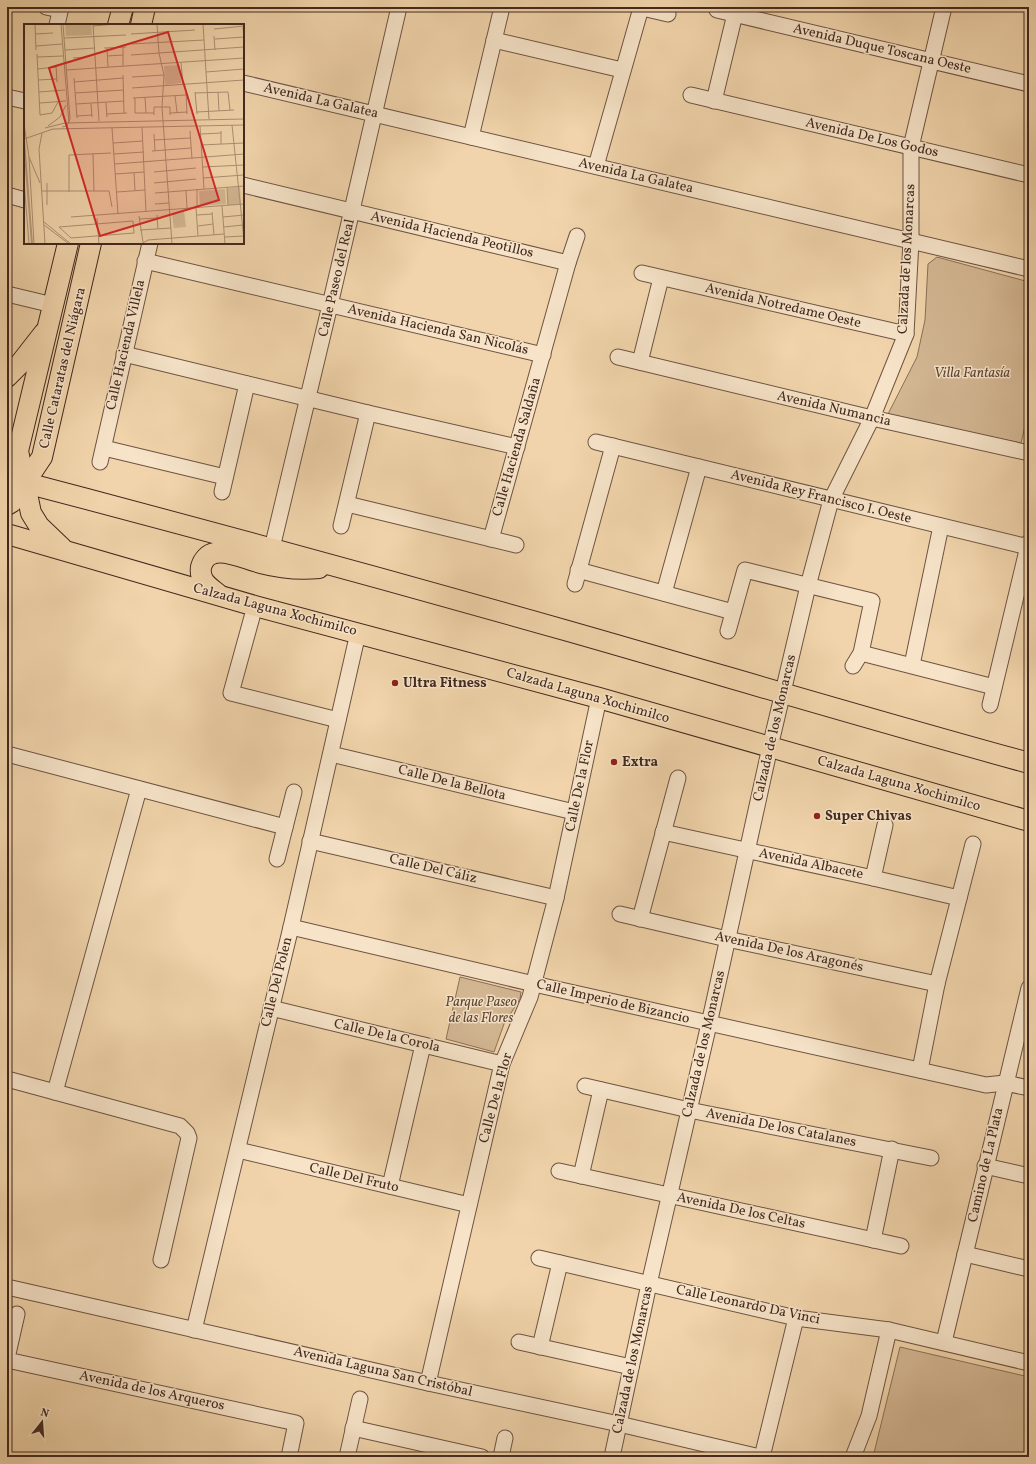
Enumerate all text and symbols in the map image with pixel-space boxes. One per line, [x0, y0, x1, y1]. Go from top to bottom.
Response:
street label: Avenida Duque Toscana Oeste [791, 19, 973, 79]
inset map [24, 24, 244, 244]
street label: Avenida La Galatea [262, 79, 380, 123]
street label: Avenida De Los Godos [804, 113, 940, 163]
street label: Avenida La Galatea [577, 154, 695, 198]
street label: Calzada de los Monarcas [894, 183, 920, 335]
street label: Avenida Hacienda Peotillos [369, 207, 535, 263]
street label: Calle Paseo del Real [314, 217, 360, 339]
street label: Calle Hacienda Villela [102, 278, 150, 412]
street label: Avenida Notredame Oeste [703, 279, 863, 333]
street label: Calle Cataratas del Niágara [35, 285, 91, 451]
street label: Avenida Hacienda San Nicolás [346, 300, 530, 360]
park label: Villa Fantasía [934, 364, 1010, 383]
street label: Calle Hacienda Saldaña [488, 375, 546, 519]
street label: Avenida Numancia [775, 387, 893, 431]
street label: Avenida Rey Francisco I. Oeste [729, 465, 914, 529]
street label: Calzada Laguna Xochimilco [191, 579, 359, 641]
street label: Calzada de los Monarcas [749, 653, 801, 803]
street label: Calzada Laguna Xochimilco [504, 664, 672, 728]
place label: Ultra Fitness [403, 674, 487, 693]
marker: Ultra Fitness [390, 678, 400, 688]
street label: Calle De la Flor [561, 738, 599, 833]
street label: Calzada Laguna Xochimilco [815, 752, 983, 816]
place label: Extra [622, 753, 659, 772]
marker: Extra [609, 757, 619, 767]
street label: Calle De la Bellota [396, 760, 508, 806]
place label: Super Chivas [825, 807, 912, 826]
marker: Super Chivas [812, 811, 822, 821]
street label: Avenida Albacete [757, 844, 865, 884]
street label: Calle Del Cáliz [387, 850, 479, 888]
street label: Avenida De los Aragonés [713, 927, 865, 977]
street label: Calle Del Polen [257, 935, 297, 1029]
street label: Calzada de los Monarcas [678, 969, 730, 1119]
street label: Calle Imperio de Bizancio [534, 975, 692, 1029]
park label: Parque Paseo de las Flores [445, 993, 517, 1028]
street label: Calle De la Corola [332, 1015, 442, 1057]
street label: Calle De la Flor [475, 1051, 517, 1145]
street label: Avenida De los Catalanes [704, 1104, 858, 1152]
street label: Camino de La Plata [964, 1106, 1008, 1224]
street label: Calle Del Fruto [307, 1158, 401, 1198]
street label: Avenida De los Celtas [675, 1188, 807, 1234]
street label: Calle Leonardo Da Vinci [674, 1280, 822, 1330]
street label: Calzada de los Monarcas [608, 1284, 658, 1436]
street label: Avenida Laguna San Cristóbal [292, 1342, 474, 1402]
street label: Avenida de los Arqueros [78, 1366, 226, 1416]
north arrow [22, 1402, 62, 1442]
text: N [38, 1406, 51, 1422]

